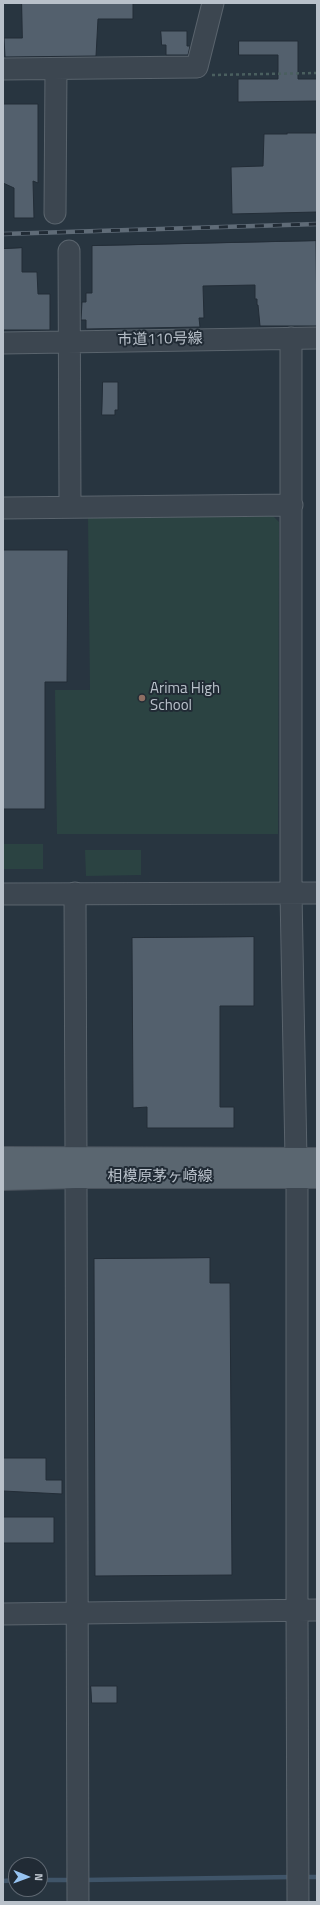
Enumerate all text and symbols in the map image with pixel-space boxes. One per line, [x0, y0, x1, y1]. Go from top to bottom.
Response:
street label: 市道110号線 [117, 330, 203, 350]
place label: Arima High School [150, 680, 220, 715]
marker: Arima High School [137, 693, 147, 703]
street label: 相模原茅ヶ崎線 [108, 1168, 212, 1186]
north arrow [8, 1857, 48, 1897]
text: N [31, 1873, 47, 1881]

